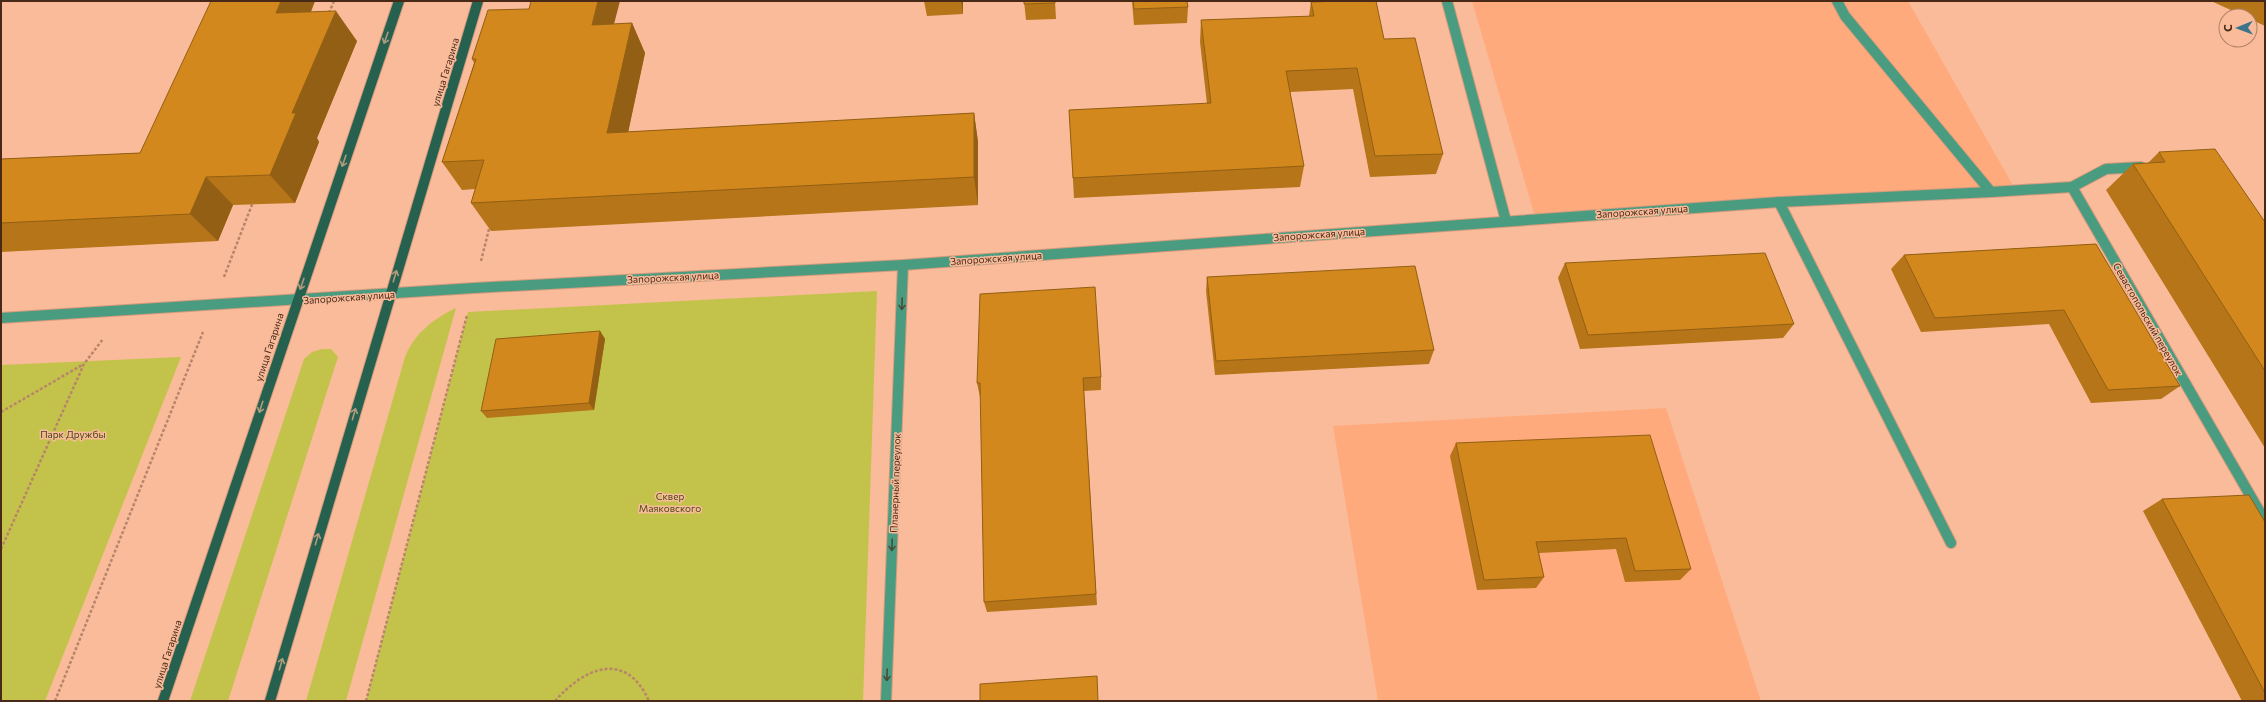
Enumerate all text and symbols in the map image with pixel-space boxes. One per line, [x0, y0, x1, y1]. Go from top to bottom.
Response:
north arrow [2218, 8, 2258, 48]
text: С [2221, 24, 2234, 32]
one-way arrow [382, 32, 390, 44]
street label: улица Гагарина [429, 36, 461, 108]
one-way arrow [340, 155, 348, 167]
street label: Запорожская улица [1596, 202, 1688, 220]
street label: Запорожская улица [1273, 225, 1365, 243]
street label: Запорожская улица [950, 249, 1042, 267]
street label: Севастопольский переулок [2111, 260, 2186, 378]
street label: Запорожская улица [627, 269, 719, 285]
one-way arrow [392, 270, 399, 283]
one-way arrow [298, 278, 306, 290]
street label: Запорожская улица [303, 288, 395, 306]
one-way arrow [898, 297, 905, 310]
street label: улица Гагарина [252, 311, 286, 383]
one-way arrow [257, 401, 264, 414]
one-way arrow [351, 408, 358, 421]
park label: Парк Дружбы [40, 428, 106, 440]
street label: Планерный переулок [887, 432, 903, 533]
park label: Сквер Маяковского [639, 490, 701, 514]
one-way arrow [314, 533, 322, 546]
one-way arrow [889, 538, 896, 551]
street label: улица Гагарина [150, 618, 184, 690]
one-way arrow [278, 657, 285, 670]
one-way arrow [884, 668, 891, 681]

